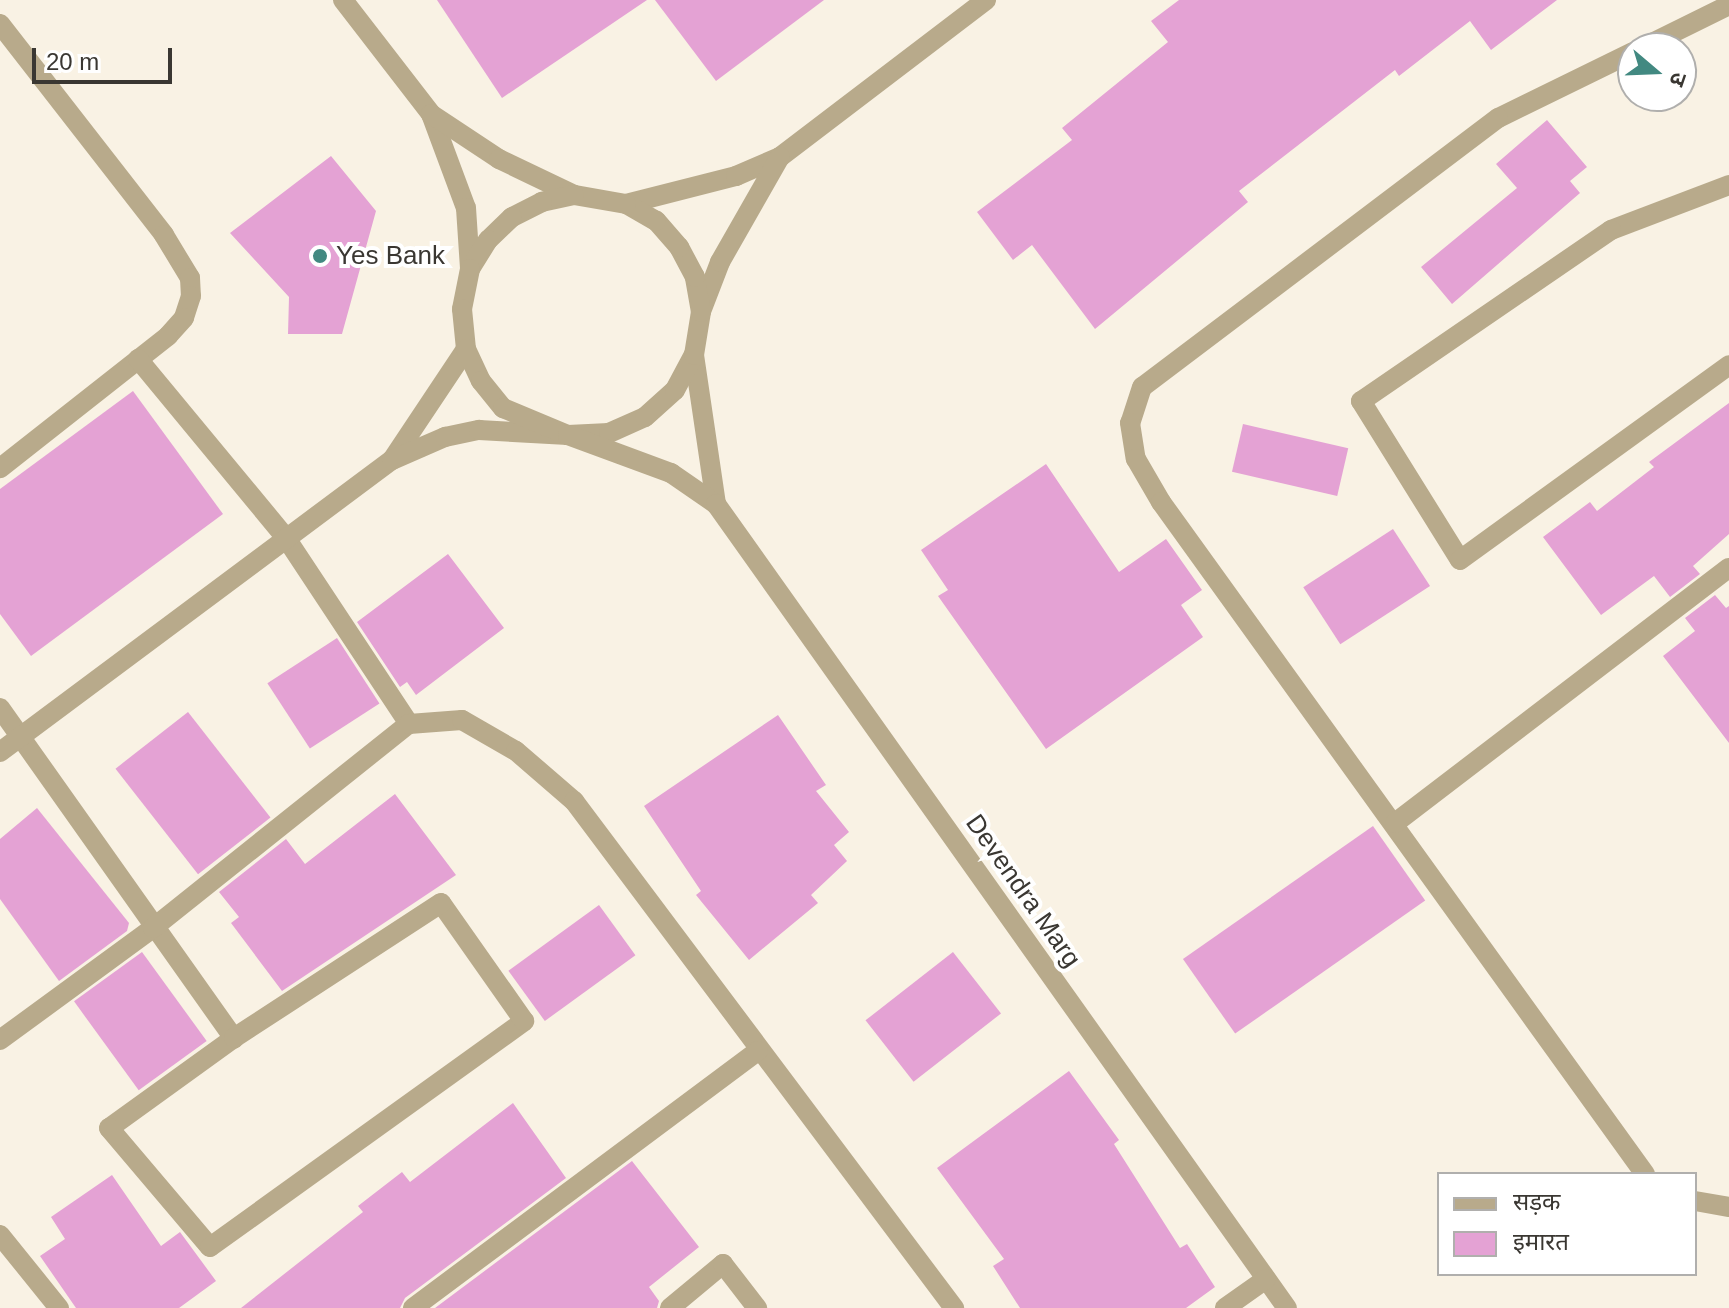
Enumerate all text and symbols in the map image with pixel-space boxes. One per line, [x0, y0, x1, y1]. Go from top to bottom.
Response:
scale bar [36, 32, 176, 82]
north arrow [1617, 32, 1697, 112]
text: 20 m [46, 48, 99, 75]
text: उ [1664, 69, 1692, 89]
place label: Yes Bank [336, 240, 445, 272]
marker: Yes Bank [311, 247, 329, 265]
street label: Devendra Marg [959, 809, 1087, 973]
legend [1437, 1172, 1697, 1276]
text: सड़क [1513, 1188, 1561, 1215]
text: इमारत [1513, 1228, 1569, 1255]

